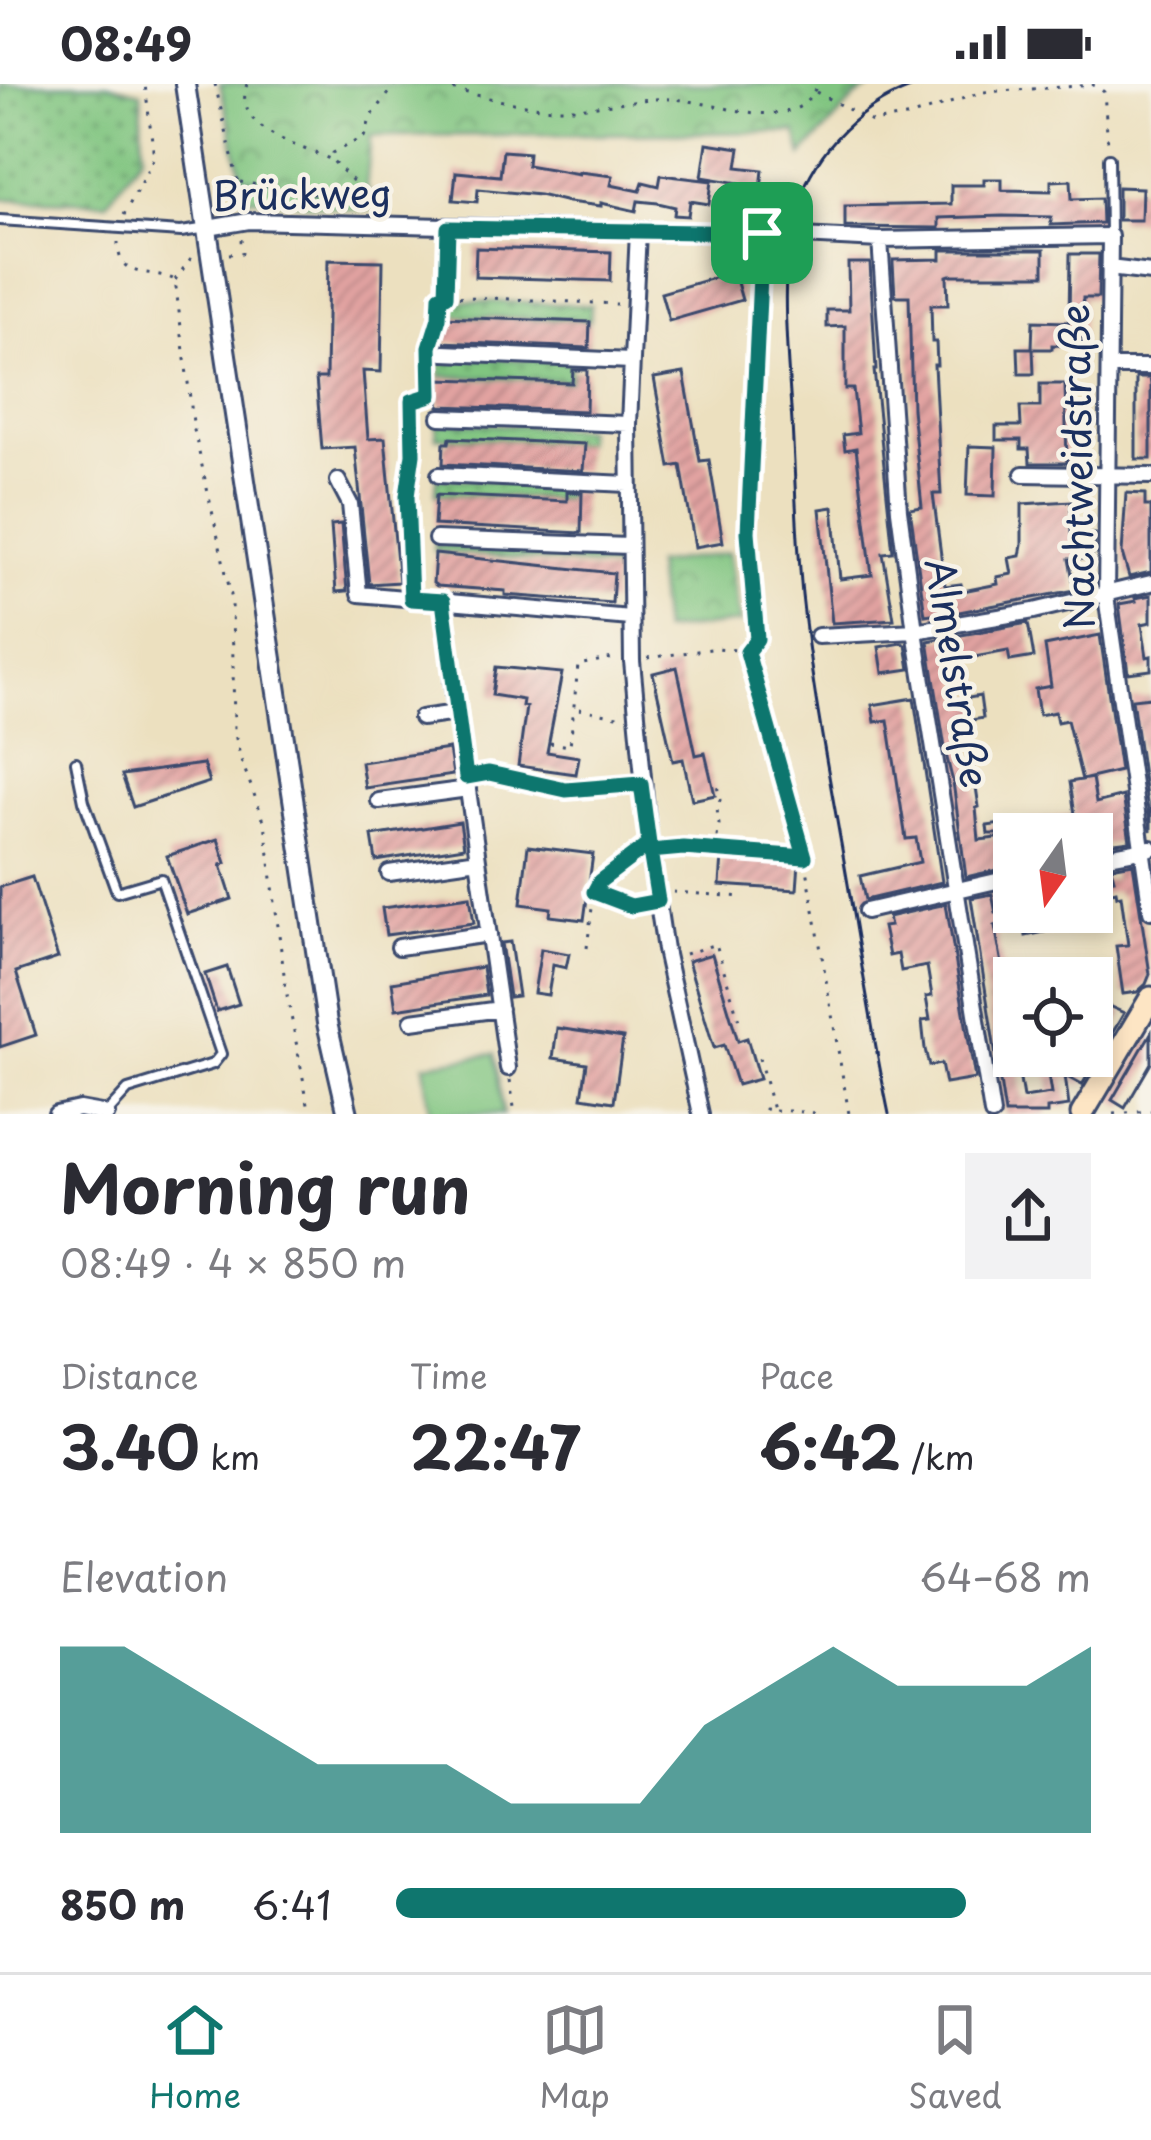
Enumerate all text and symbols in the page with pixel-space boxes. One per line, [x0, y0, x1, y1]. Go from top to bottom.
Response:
text: 08:49 [60, 8, 192, 76]
street label: Brückweg [211, 161, 393, 224]
pin [711, 182, 813, 284]
icon: arrive [729, 200, 795, 266]
street label: Nachtweidstraße [1043, 304, 1108, 630]
street label: Almelstraße [912, 554, 1007, 791]
north arrow [993, 813, 1113, 933]
map controls [993, 813, 1113, 1077]
button: locate [993, 957, 1113, 1077]
text: Morning run [60, 1137, 470, 1236]
button: share [965, 1153, 1091, 1279]
text: 08:49 · 4 × 850 m [60, 1232, 406, 1291]
text: Distance [60, 1350, 198, 1400]
text: Time [410, 1350, 488, 1400]
text: Pace [759, 1350, 834, 1400]
text: 3.40 [60, 1400, 200, 1490]
text: 22:47 [410, 1400, 580, 1490]
text: 6:42 [759, 1400, 901, 1490]
text: km [200, 1431, 260, 1481]
text: /km [901, 1431, 975, 1481]
text: Elevation [60, 1546, 228, 1605]
text: 64–68 m [920, 1546, 1091, 1605]
text: 850 m [60, 1874, 185, 1933]
text: 6:41 [252, 1874, 331, 1933]
tab: Home [149, 1997, 241, 2119]
tab: Map [539, 1997, 610, 2119]
tab: Saved [908, 1997, 1002, 2119]

